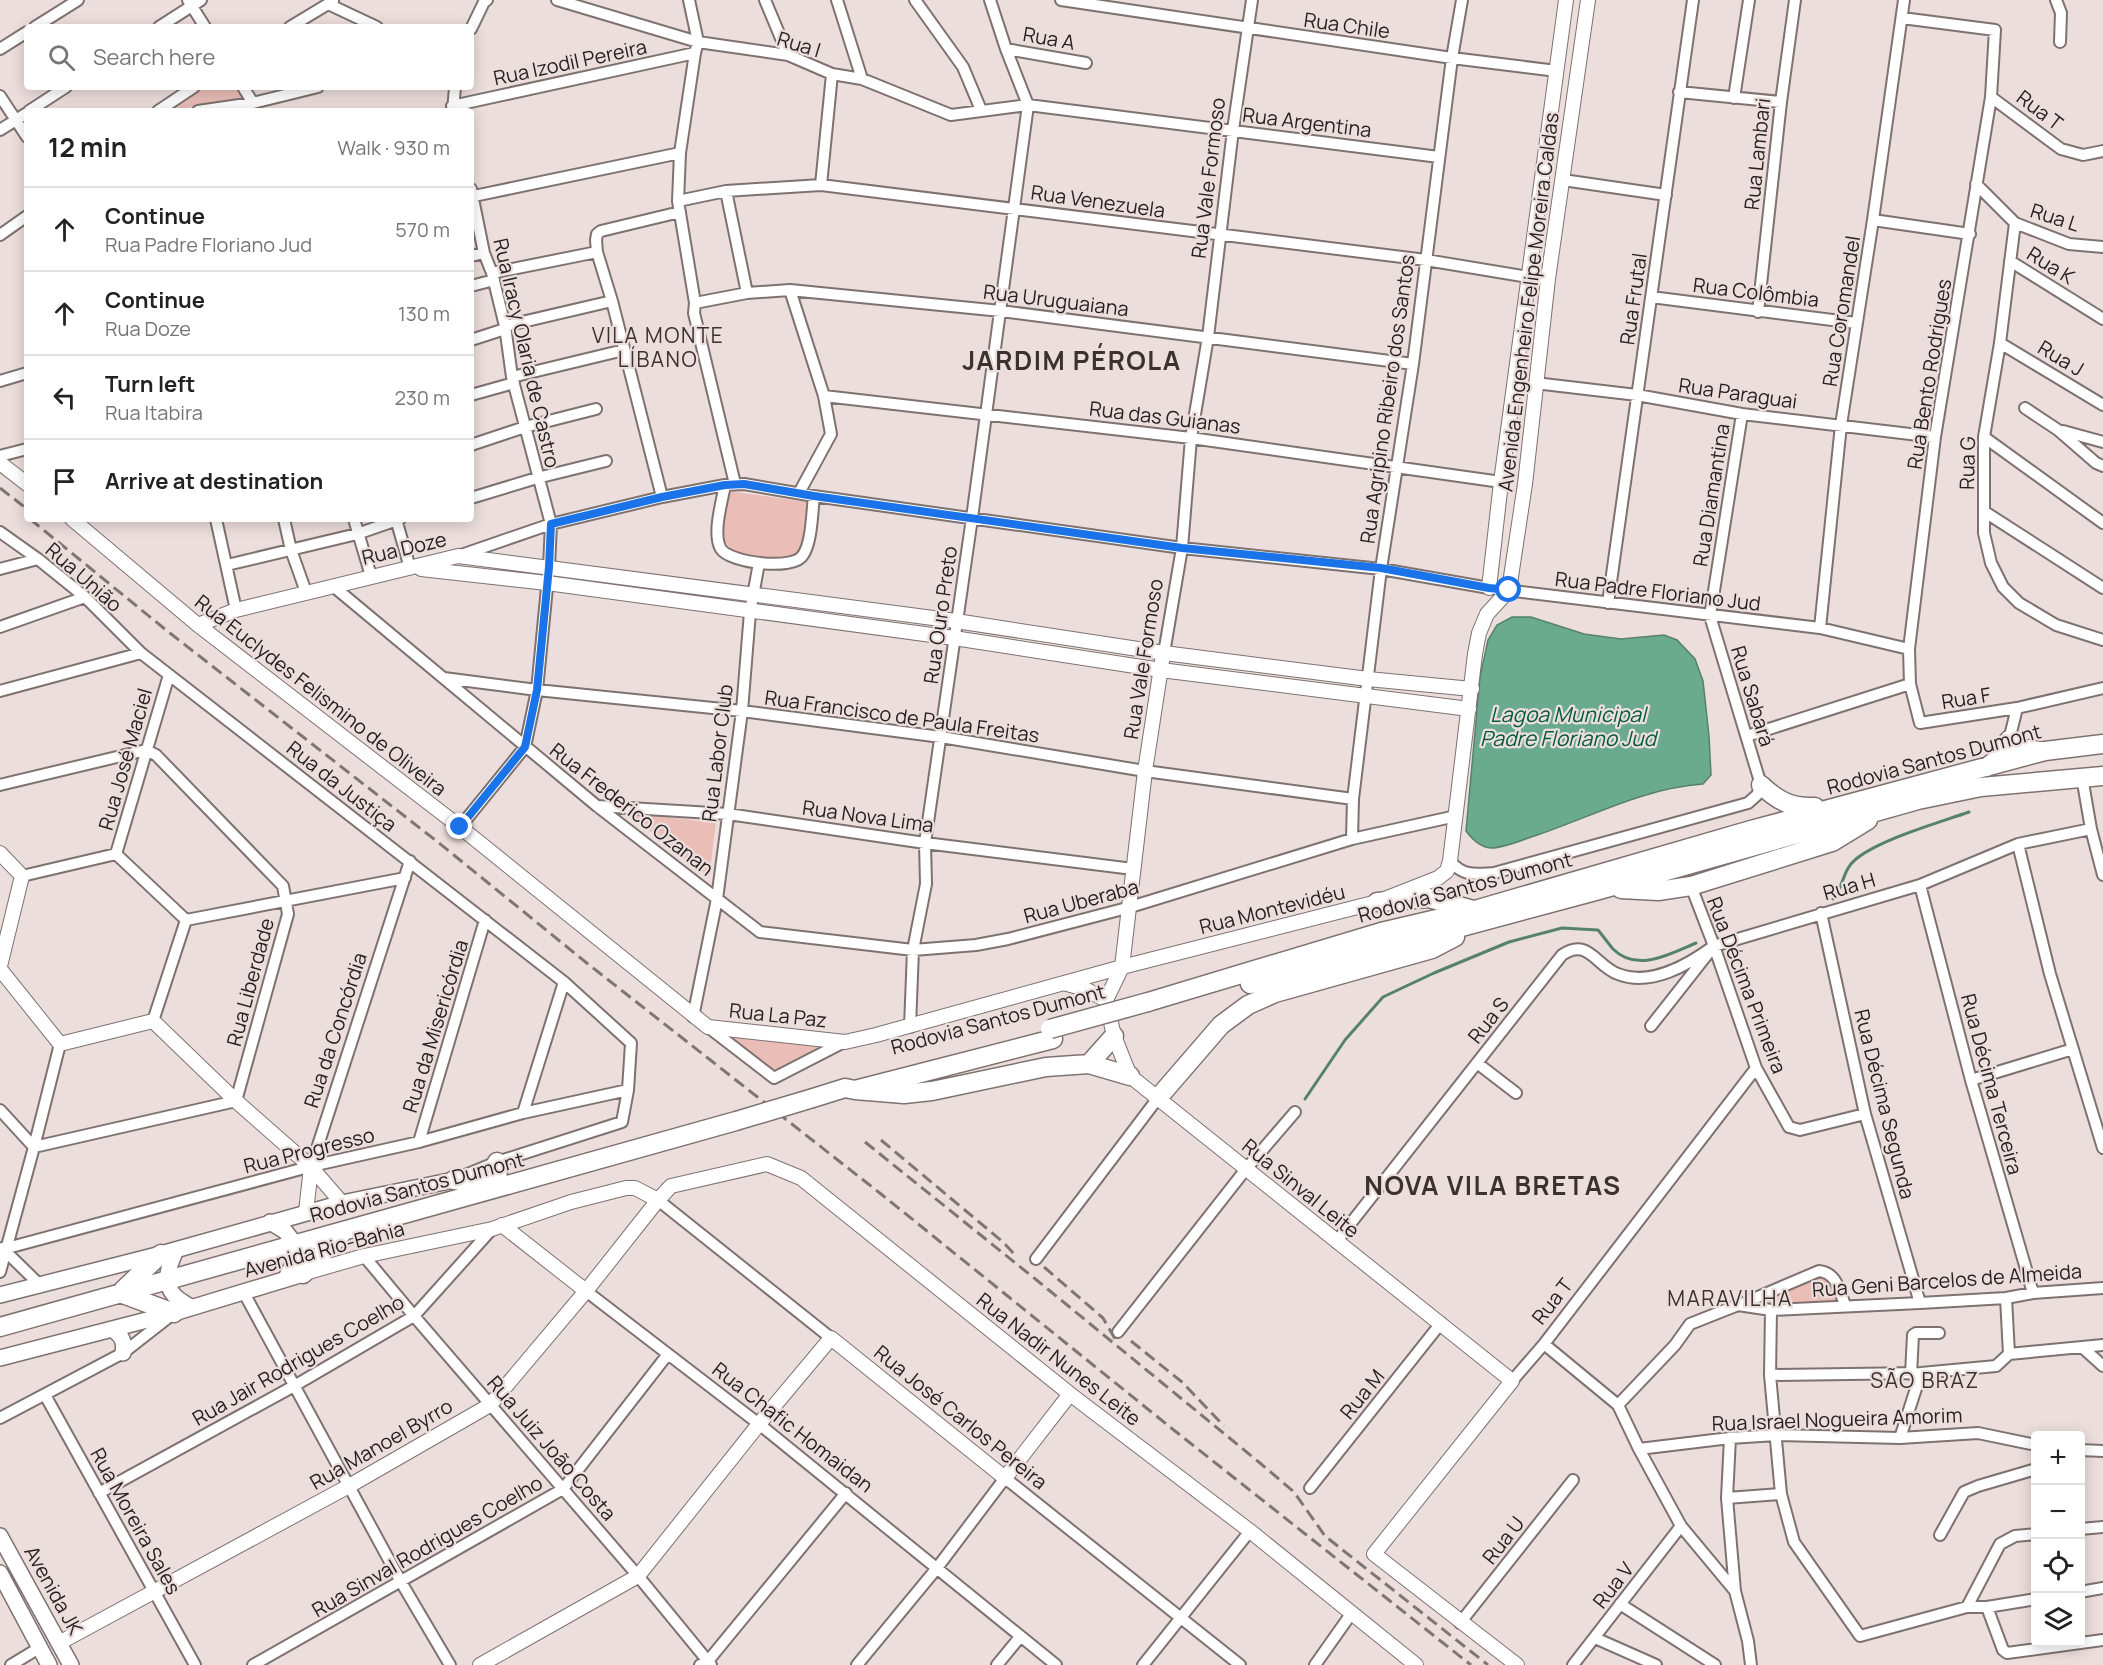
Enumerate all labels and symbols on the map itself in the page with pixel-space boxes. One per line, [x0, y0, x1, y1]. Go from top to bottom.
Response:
street label: Rua Chile [1302, 6, 1392, 44]
street label: Rua A [1021, 20, 1077, 56]
street label: Rua I [774, 25, 824, 63]
street label: Rua Izodil Pereira [491, 33, 649, 91]
street label: Rua T [2011, 84, 2069, 136]
street label: Rua Vale Formoso [1185, 96, 1231, 260]
street label: Rua Lambari [1738, 97, 1776, 211]
street label: Rua Argentina [1241, 101, 1373, 143]
street label: Avenida Engenheiro Felipe Moreira Caldas [1491, 111, 1565, 493]
street label: Rua Venezuela [1029, 178, 1167, 224]
street label: Rua L [2027, 196, 2083, 238]
street label: Rua Coromandel [1816, 233, 1866, 389]
street label: Rua Iracy Olaria de Castro [487, 235, 567, 471]
street label: Rua K [2022, 240, 2080, 290]
street label: Rua Frutal [1613, 251, 1653, 347]
street label: Rua Agripino Ribeiro dos Santos [1353, 253, 1421, 545]
street label: Rua Colômbia [1691, 271, 1821, 313]
street label: Rua Bento Rodrigues [1901, 277, 1957, 471]
street label: Rua Uruguaiana [982, 278, 1130, 322]
district label: VILA MONTE LÍBANO [592, 321, 724, 373]
street label: Rua J [2033, 334, 2089, 382]
district label: JARDIM PÉROLA [962, 342, 1182, 378]
street label: Rua Paraguai [1677, 371, 1799, 415]
street label: Rua das Guianas [1088, 394, 1242, 440]
street label: Rua Diamantina [1686, 422, 1736, 568]
street label: Rua G [1953, 436, 1981, 490]
street label: Rua Doze [359, 525, 449, 571]
street label: Rua União [40, 536, 128, 618]
street label: Rua Ouro Preto [917, 544, 963, 686]
street label: Rua Padre Floriano Jud [1554, 565, 1762, 617]
route start [1495, 576, 1521, 602]
street label: Rua Vale Formoso [1117, 577, 1169, 741]
street label: Rua Euclydes Felismino de Oliveira [190, 588, 452, 802]
street label: Rua Sabará [1725, 642, 1781, 750]
street label: Rua F [1939, 681, 1993, 715]
street label: Rua Labor Club [695, 682, 739, 823]
street label: Rua Francisco de Paula Freitas [763, 683, 1041, 749]
street label: Rua José Maciel [92, 685, 158, 833]
water label: Lagoa Municipal Padre Floriano Jud [1480, 700, 1658, 752]
street label: Rodovia Santos Dumont [1824, 717, 2044, 801]
street label: Rua da Justiça [281, 734, 403, 838]
street label: Rua Frederico Ozanan [545, 737, 719, 881]
street label: Rua Nova Lima [801, 793, 935, 839]
route end [446, 813, 472, 839]
street label: Rodovia Santos Dumont [1355, 845, 1575, 929]
street label: Rua H [1820, 866, 1878, 906]
street label: Rua Uberaba [1020, 873, 1142, 929]
street label: Rua Montevidéu [1196, 878, 1348, 940]
street label: Rua Décima Primeira [1701, 893, 1793, 1077]
street label: Rua Liberdade [220, 915, 280, 1049]
street label: Rua da Misericórdia [396, 936, 474, 1116]
street label: Rua da Concórdia [297, 949, 373, 1111]
street label: Rodovia Santos Dumont [888, 977, 1108, 1061]
street label: Rua S [1461, 991, 1515, 1049]
street label: Rua Décima Terceira [1955, 991, 2029, 1177]
street label: Rua La Paz [728, 996, 828, 1034]
street label: Rua Décima Segunda [1848, 1006, 1922, 1202]
street label: Rua Progresso [241, 1121, 377, 1179]
street label: Rua Sinval Leite [1237, 1132, 1365, 1244]
street label: Rodovia Santos Dumont [307, 1145, 527, 1229]
district label: NOVA VILA BRETAS [1364, 1167, 1622, 1203]
street label: Avenida Rio-Bahia [241, 1215, 407, 1283]
street label: Rua Geni Barcelos de Almeida [1811, 1257, 2083, 1303]
street label: Rua T [1525, 1272, 1579, 1330]
district label: MARAVILHA [1667, 1284, 1793, 1312]
street label: Rua Nadir Nunes Leite [971, 1286, 1147, 1432]
street label: Rua Jair Rodrigues Coelho [187, 1288, 409, 1432]
street label: Rua José Carlos Pereira [869, 1339, 1053, 1495]
street label: Rua Chafic Homaidan [707, 1356, 879, 1498]
street label: Rua M [1334, 1364, 1390, 1424]
district label: SÃO BRAZ [1870, 1366, 1980, 1394]
street label: Rua Juiz João Costa [482, 1370, 622, 1526]
street label: Rua Manoel Byrro [305, 1392, 457, 1496]
street label: Rua Israel Nogueira Amorim [1711, 1401, 1963, 1437]
street label: Rua Moreira Sales [84, 1443, 188, 1599]
street label: Rua Sinval Rodrigues Coelho [307, 1469, 547, 1623]
street label: Rua U [1476, 1511, 1530, 1569]
street label: Avenida JK [19, 1541, 90, 1639]
street label: Rua V [1586, 1556, 1640, 1614]

